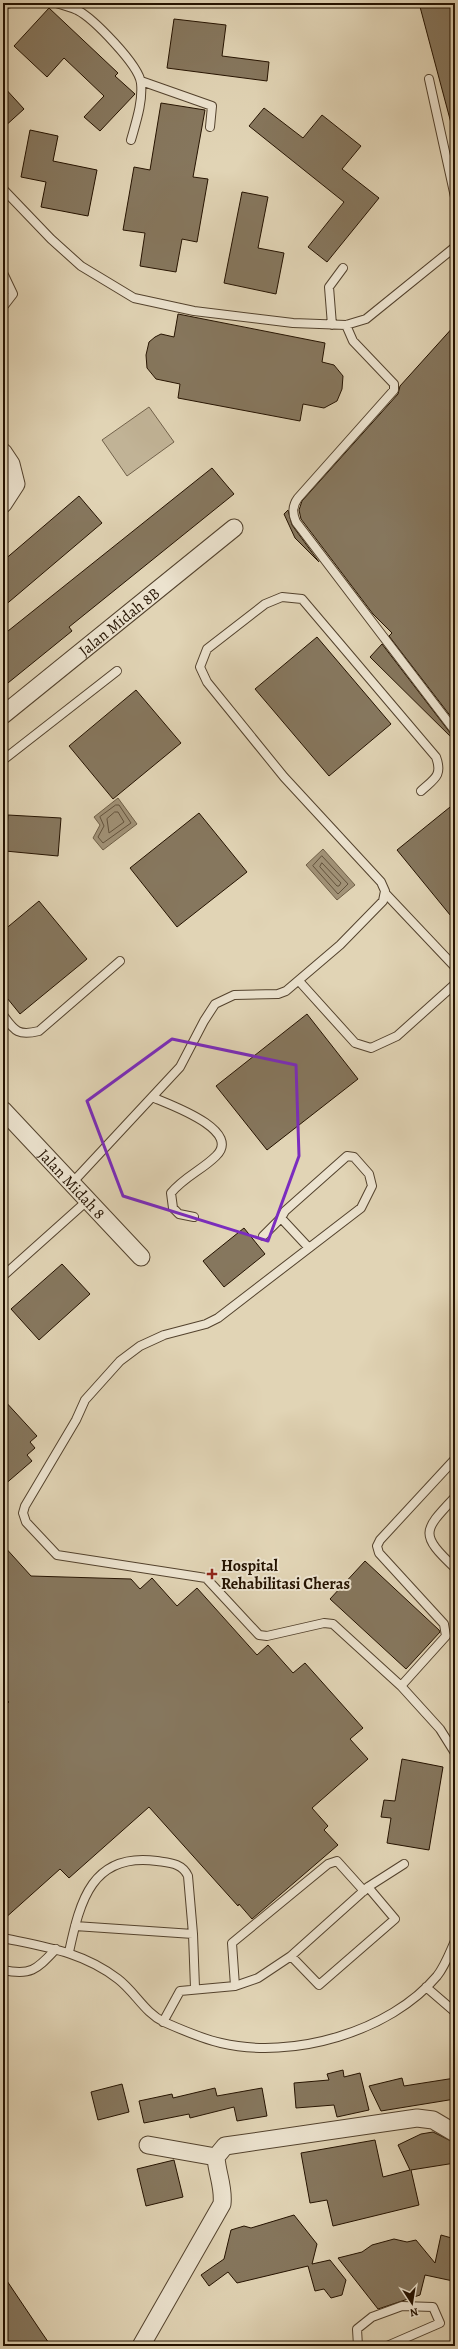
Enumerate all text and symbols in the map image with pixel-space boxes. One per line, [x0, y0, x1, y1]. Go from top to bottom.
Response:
street label: Jalan Midah 8B [74, 582, 165, 662]
street label: Jalan Midah 8 [33, 1144, 110, 1224]
place label: Hospital Rehabilitasi Cheras [221, 1555, 350, 1595]
marker: Hospital Rehabilitasi Cheras [206, 1568, 218, 1580]
north arrow [392, 2283, 432, 2323]
text: N [408, 2304, 419, 2320]

